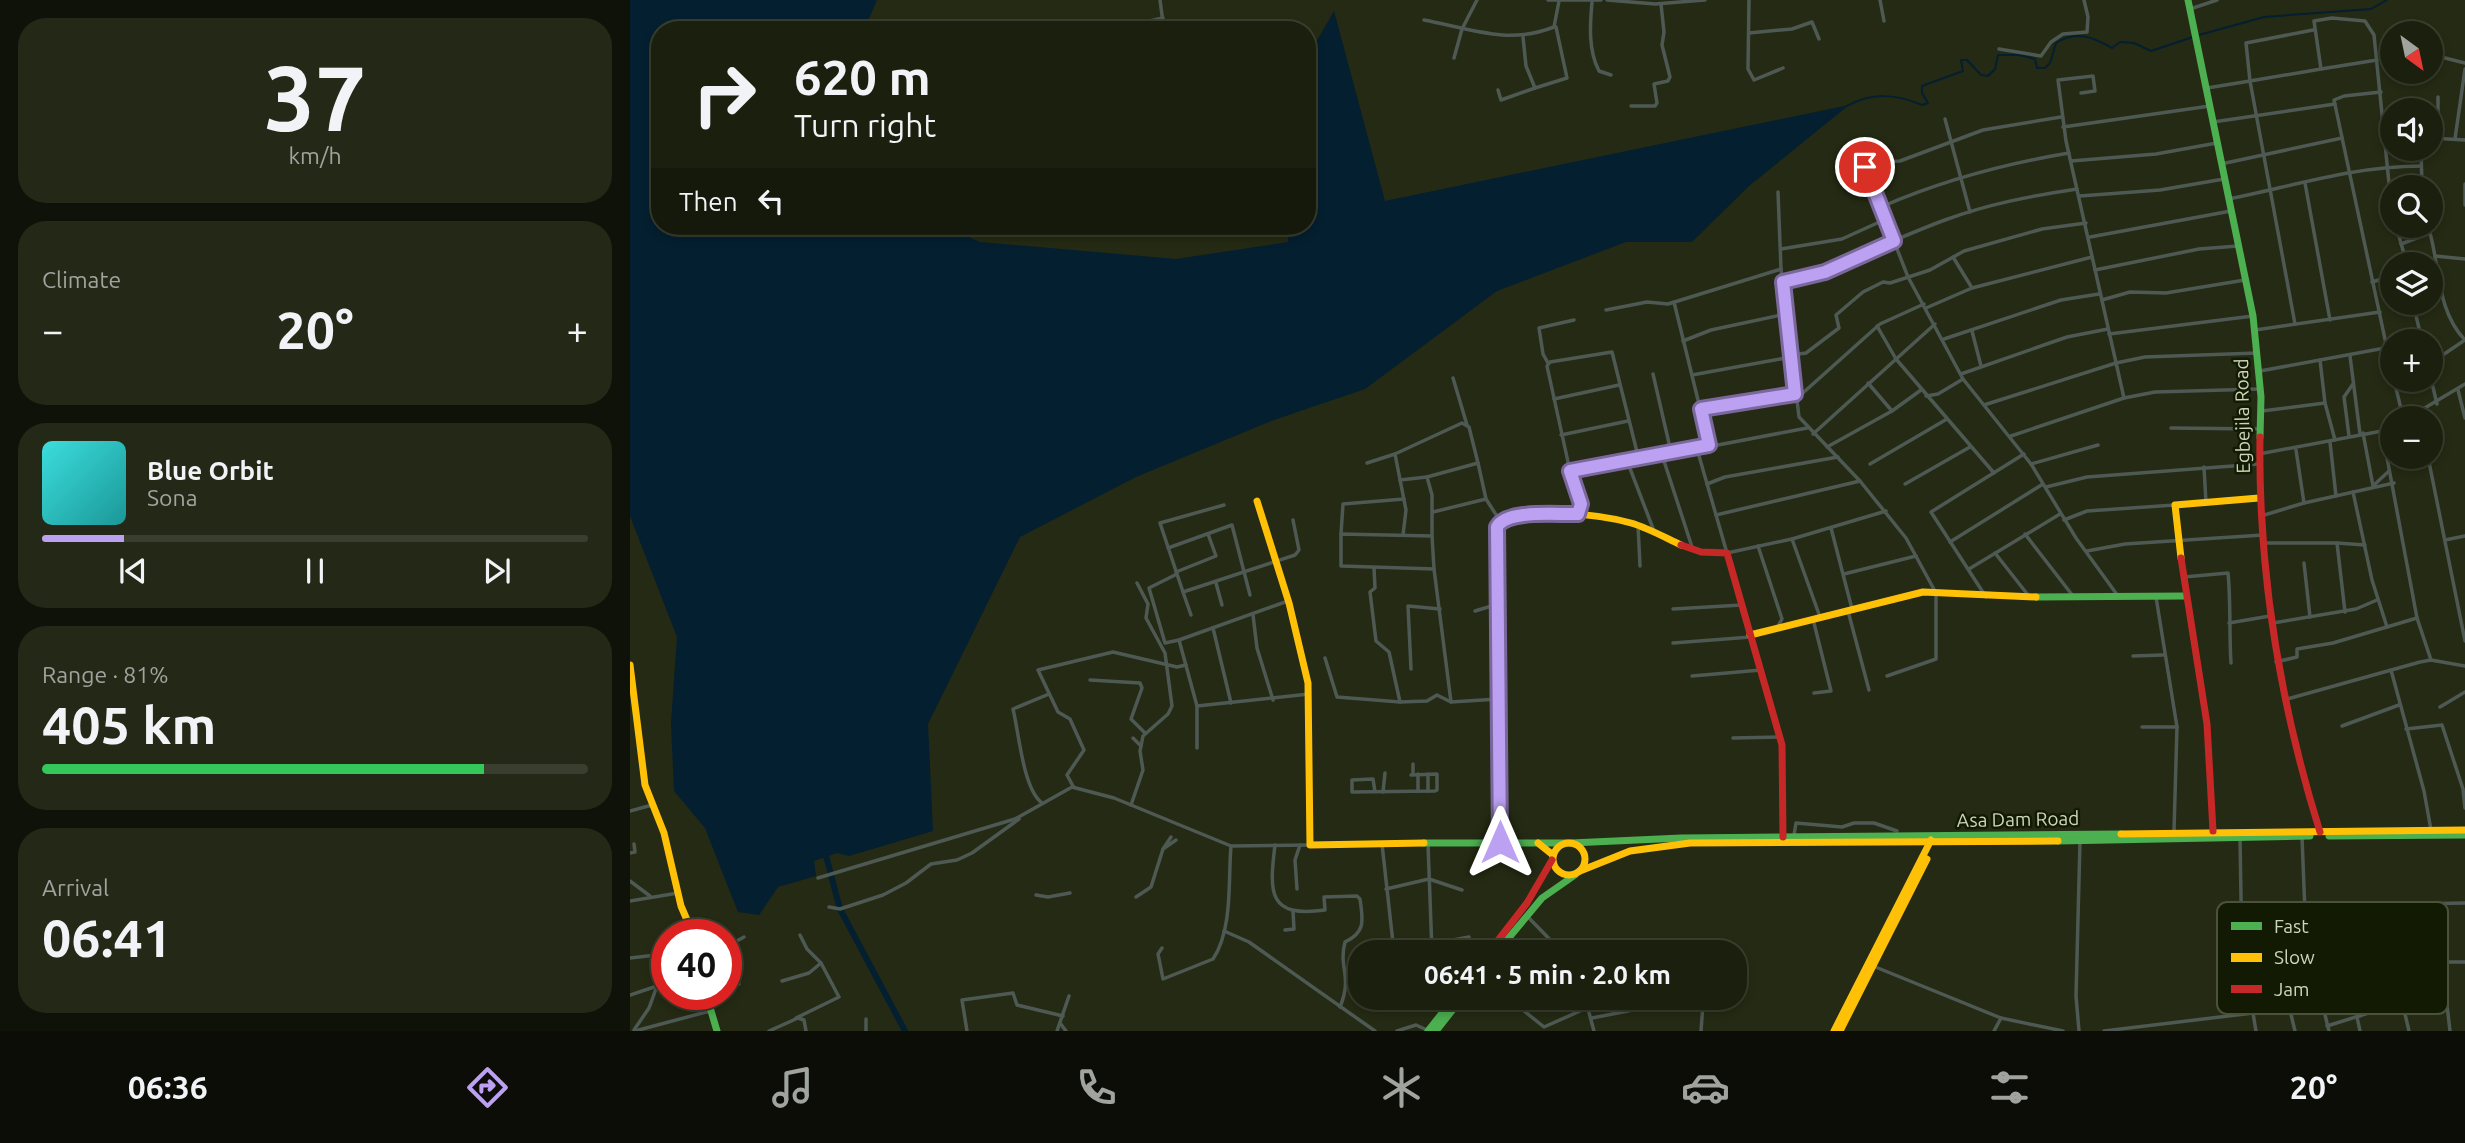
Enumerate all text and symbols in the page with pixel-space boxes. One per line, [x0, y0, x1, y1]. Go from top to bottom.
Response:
north arrow [2380, 21, 2443, 84]
map controls [2380, 21, 2443, 469]
text: 37 [264, 46, 366, 148]
icon: right [679, 49, 770, 140]
text: 620 m [794, 49, 931, 104]
button: sound [2380, 98, 2443, 161]
text: Turn right [794, 107, 936, 143]
pin [1835, 137, 1895, 197]
text: km/h [288, 143, 342, 168]
icon: arrive [1846, 148, 1884, 186]
button: search [2380, 175, 2443, 238]
icon: left [752, 182, 790, 220]
text: Then [679, 187, 738, 216]
button: layers [2380, 252, 2443, 315]
text: Climate [42, 267, 121, 292]
text: 20° [276, 301, 354, 359]
text: − [42, 309, 63, 351]
text: + [567, 309, 588, 351]
button: + [2380, 329, 2443, 392]
street label: Egbejila Road [2230, 358, 2254, 474]
button: − [2380, 406, 2443, 469]
text: Blue Orbit [147, 456, 274, 485]
text: Sona [147, 485, 197, 510]
icon: previous [114, 552, 152, 590]
icon: pause [296, 552, 334, 590]
icon: next [478, 552, 516, 590]
text: Range · 81% [42, 662, 169, 687]
text: 405 km [42, 696, 216, 754]
position arrow [1463, 805, 1537, 879]
street label: Asa Dam Road [1956, 807, 2080, 831]
text: Arrival [42, 875, 109, 900]
legend [2217, 902, 2448, 1014]
text: 06:41 [42, 909, 172, 967]
text: Fast [2274, 915, 2309, 937]
speed limit sign: 40 [651, 919, 742, 1010]
text: Slow [2274, 946, 2315, 968]
text: 06:41 · 5 min · 2.0 km [1424, 960, 1671, 989]
text: Jam [2274, 978, 2310, 1000]
icon: directions [463, 1063, 512, 1112]
icon: music [768, 1063, 817, 1112]
icon: phone [1072, 1063, 1121, 1112]
icon: climate [1377, 1063, 1426, 1112]
icon: car [1681, 1063, 1730, 1112]
icon: filters [1985, 1063, 2034, 1112]
text: 06:36 [128, 1069, 208, 1105]
text: 20° [2290, 1069, 2337, 1105]

